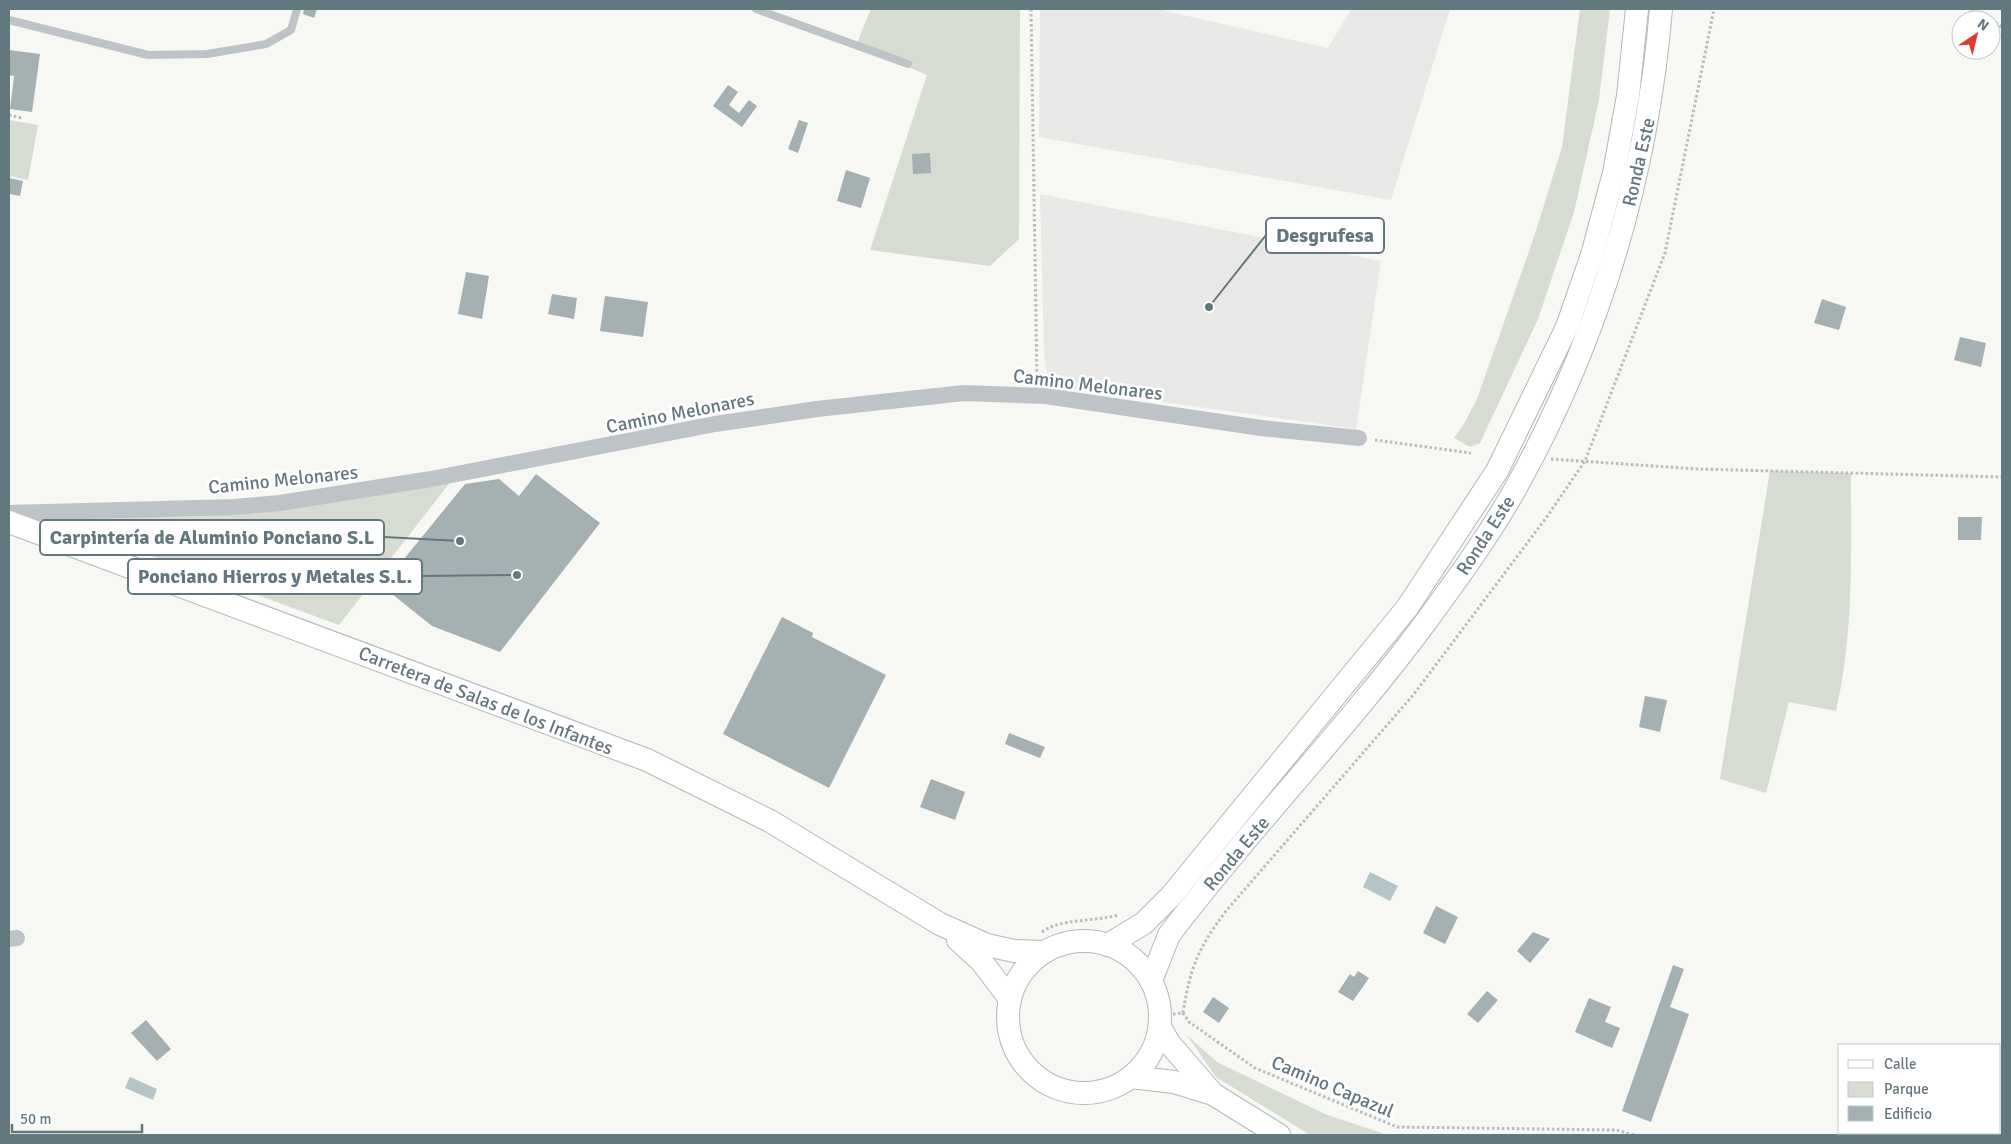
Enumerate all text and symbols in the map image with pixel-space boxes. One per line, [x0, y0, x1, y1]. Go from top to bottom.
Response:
north arrow [1951, 10, 2001, 60]
text: N [1974, 15, 1992, 35]
street label: Ronda Este [1617, 116, 1661, 209]
callout: Desgrufesa [1266, 218, 1384, 253]
text: Desgrufesa [1276, 223, 1374, 248]
street label: Camino Melonares [1012, 364, 1164, 406]
street label: Camino Melonares [604, 387, 756, 439]
street label: Camino Melonares [207, 460, 359, 500]
street label: Ronda Este [1451, 491, 1521, 580]
callout: Carpintería de Aluminio Ponciano S.L [40, 520, 384, 555]
text: Carpintería de Aluminio Ponciano S.L [50, 525, 375, 550]
callout: Ponciano Hierros y Metales S.L. [128, 559, 422, 594]
text: Ponciano Hierros y Metales S.L. [138, 564, 412, 589]
street label: Carretera de Salas de los Infantes [355, 641, 616, 761]
street label: Ronda Este [1199, 811, 1275, 896]
legend [1838, 1044, 2001, 1134]
street label: Camino Capazul [1268, 1050, 1398, 1124]
text: Calle [1884, 1055, 1917, 1073]
text: Parque [1884, 1080, 1929, 1098]
scale bar [12, 1102, 142, 1134]
text: Edificio [1884, 1105, 1932, 1123]
text: 50 m [20, 1110, 51, 1128]

